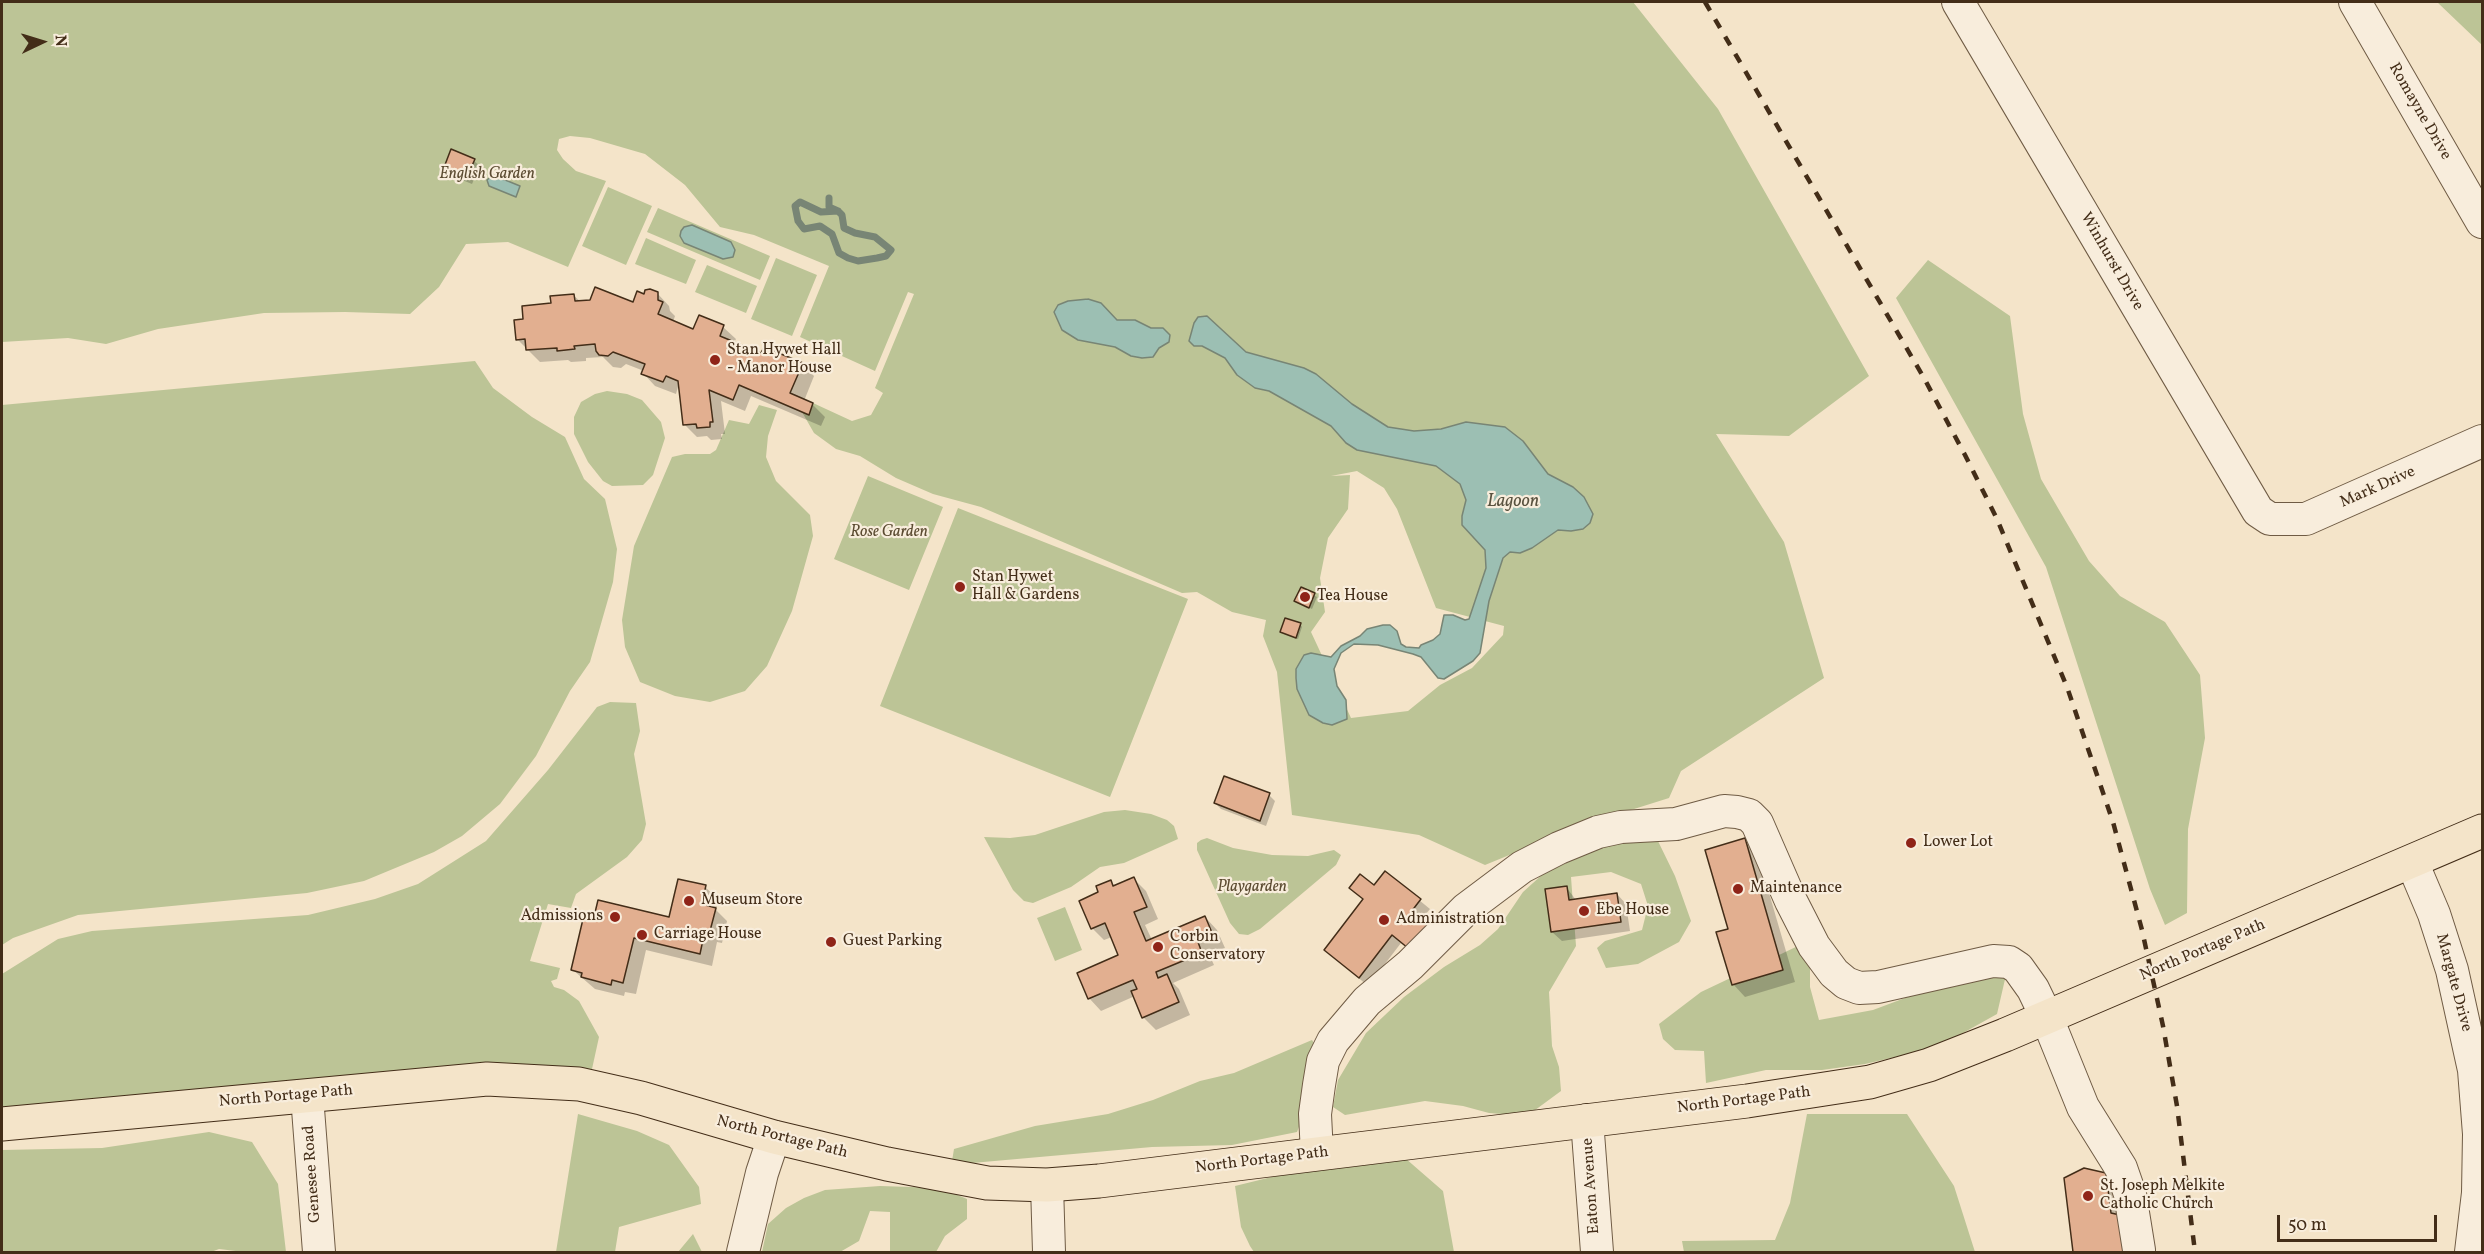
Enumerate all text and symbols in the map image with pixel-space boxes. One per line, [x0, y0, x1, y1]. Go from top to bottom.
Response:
north arrow [12, 12, 72, 72]
text: N [49, 34, 71, 47]
street label: Romayne Drive [2383, 60, 2455, 164]
park label: English Garden [439, 165, 535, 185]
street label: Winhurst Drive [2075, 210, 2147, 314]
place label: Stan Hywet Hall - Manor House [727, 341, 841, 379]
marker: Stan Hywet Hall - Manor House [708, 353, 722, 367]
street label: Mark Drive [2337, 463, 2419, 513]
water label: Lagoon [1487, 492, 1539, 514]
park label: Rose Garden [850, 523, 928, 543]
place label: Stan Hywet Hall & Gardens [972, 568, 1079, 606]
marker: Stan Hywet Hall & Gardens [953, 580, 967, 594]
place label: Tea House [1317, 587, 1388, 607]
marker: Tea House [1298, 590, 1312, 604]
place label: Lower Lot [1923, 833, 1993, 853]
marker: Lower Lot [1904, 836, 1918, 850]
park label: Playgarden [1217, 878, 1287, 898]
place label: Maintenance [1750, 879, 1842, 899]
marker: Maintenance [1731, 882, 1745, 896]
place label: Museum Store [701, 891, 803, 911]
marker: Museum Store [682, 894, 696, 908]
place label: Ebe House [1596, 901, 1669, 921]
marker: Ebe House [1577, 904, 1591, 918]
place label: Admissions [521, 907, 603, 927]
marker: Admissions [608, 910, 622, 924]
place label: Administration [1396, 910, 1505, 930]
marker: Administration [1377, 913, 1391, 927]
street label: North Portage Path [2137, 916, 2269, 986]
place label: Carriage House [654, 925, 762, 945]
marker: Carriage House [635, 928, 649, 942]
place label: Corbin Conservatory [1170, 928, 1265, 966]
place label: Guest Parking [843, 932, 942, 952]
street label: Margate Drive [2431, 932, 2475, 1034]
marker: Guest Parking [824, 935, 838, 949]
marker: Corbin Conservatory [1151, 940, 1165, 954]
street label: North Portage Path [218, 1082, 354, 1112]
street label: North Portage Path [1676, 1083, 1812, 1119]
street label: North Portage Path [714, 1112, 850, 1164]
street label: Genesee Road [300, 1125, 326, 1223]
street label: Eaton Avenue [1579, 1137, 1605, 1235]
street label: North Portage Path [1194, 1143, 1330, 1179]
place label: St. Joseph Melkite Catholic Church [2100, 1177, 2225, 1215]
marker: St. Joseph Melkite Catholic Church [2081, 1189, 2095, 1203]
scale bar [2280, 1203, 2440, 1241]
text: 50 m [2288, 1213, 2327, 1238]

